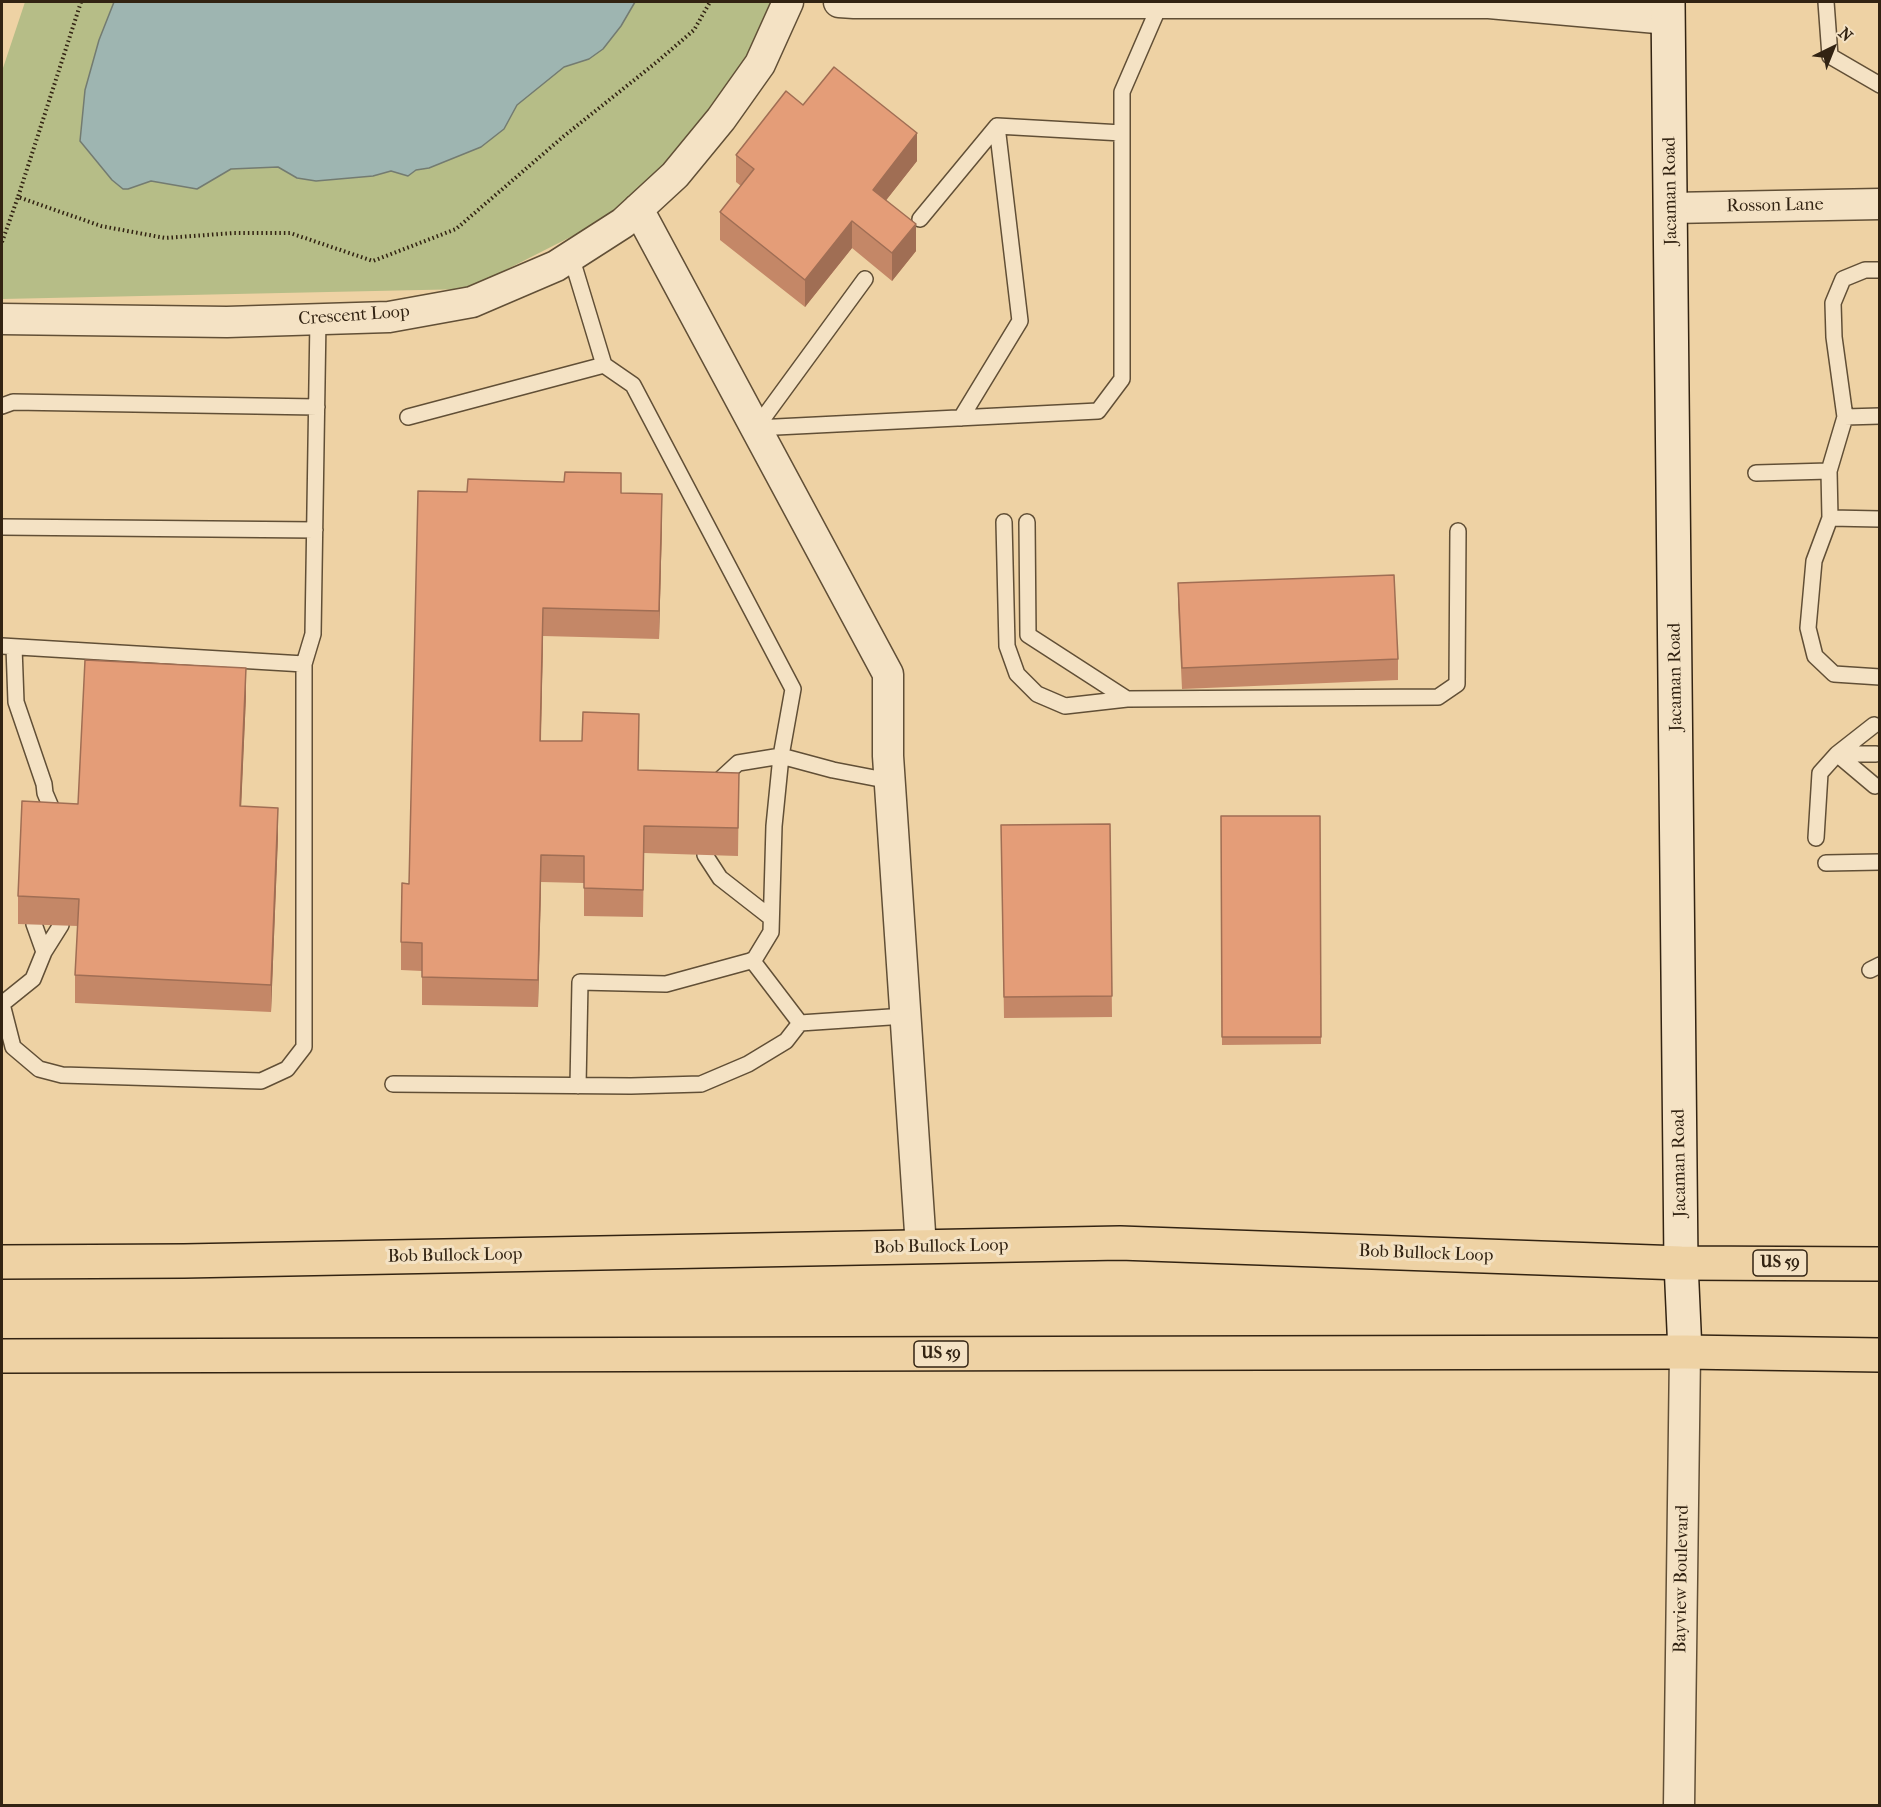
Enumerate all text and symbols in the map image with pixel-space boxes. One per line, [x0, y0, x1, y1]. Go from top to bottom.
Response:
north arrow [1803, 18, 1863, 78]
text: N [1835, 23, 1857, 46]
street label: Jacaman Road [1659, 137, 1683, 245]
street label: Rosson Lane [1726, 194, 1824, 218]
street label: Crescent Loop [298, 301, 410, 331]
street label: Jacaman Road [1664, 623, 1688, 731]
street label: Jacaman Road [1668, 1109, 1692, 1217]
street label: Bob Bullock Loop [873, 1235, 1009, 1259]
street label: Bob Bullock Loop [1358, 1241, 1494, 1267]
street label: Bob Bullock Loop [387, 1244, 523, 1268]
road number: US 59 [1753, 1250, 1807, 1276]
road number: US 59 [914, 1341, 968, 1367]
street label: Bayview Boulevard [1670, 1505, 1694, 1653]

